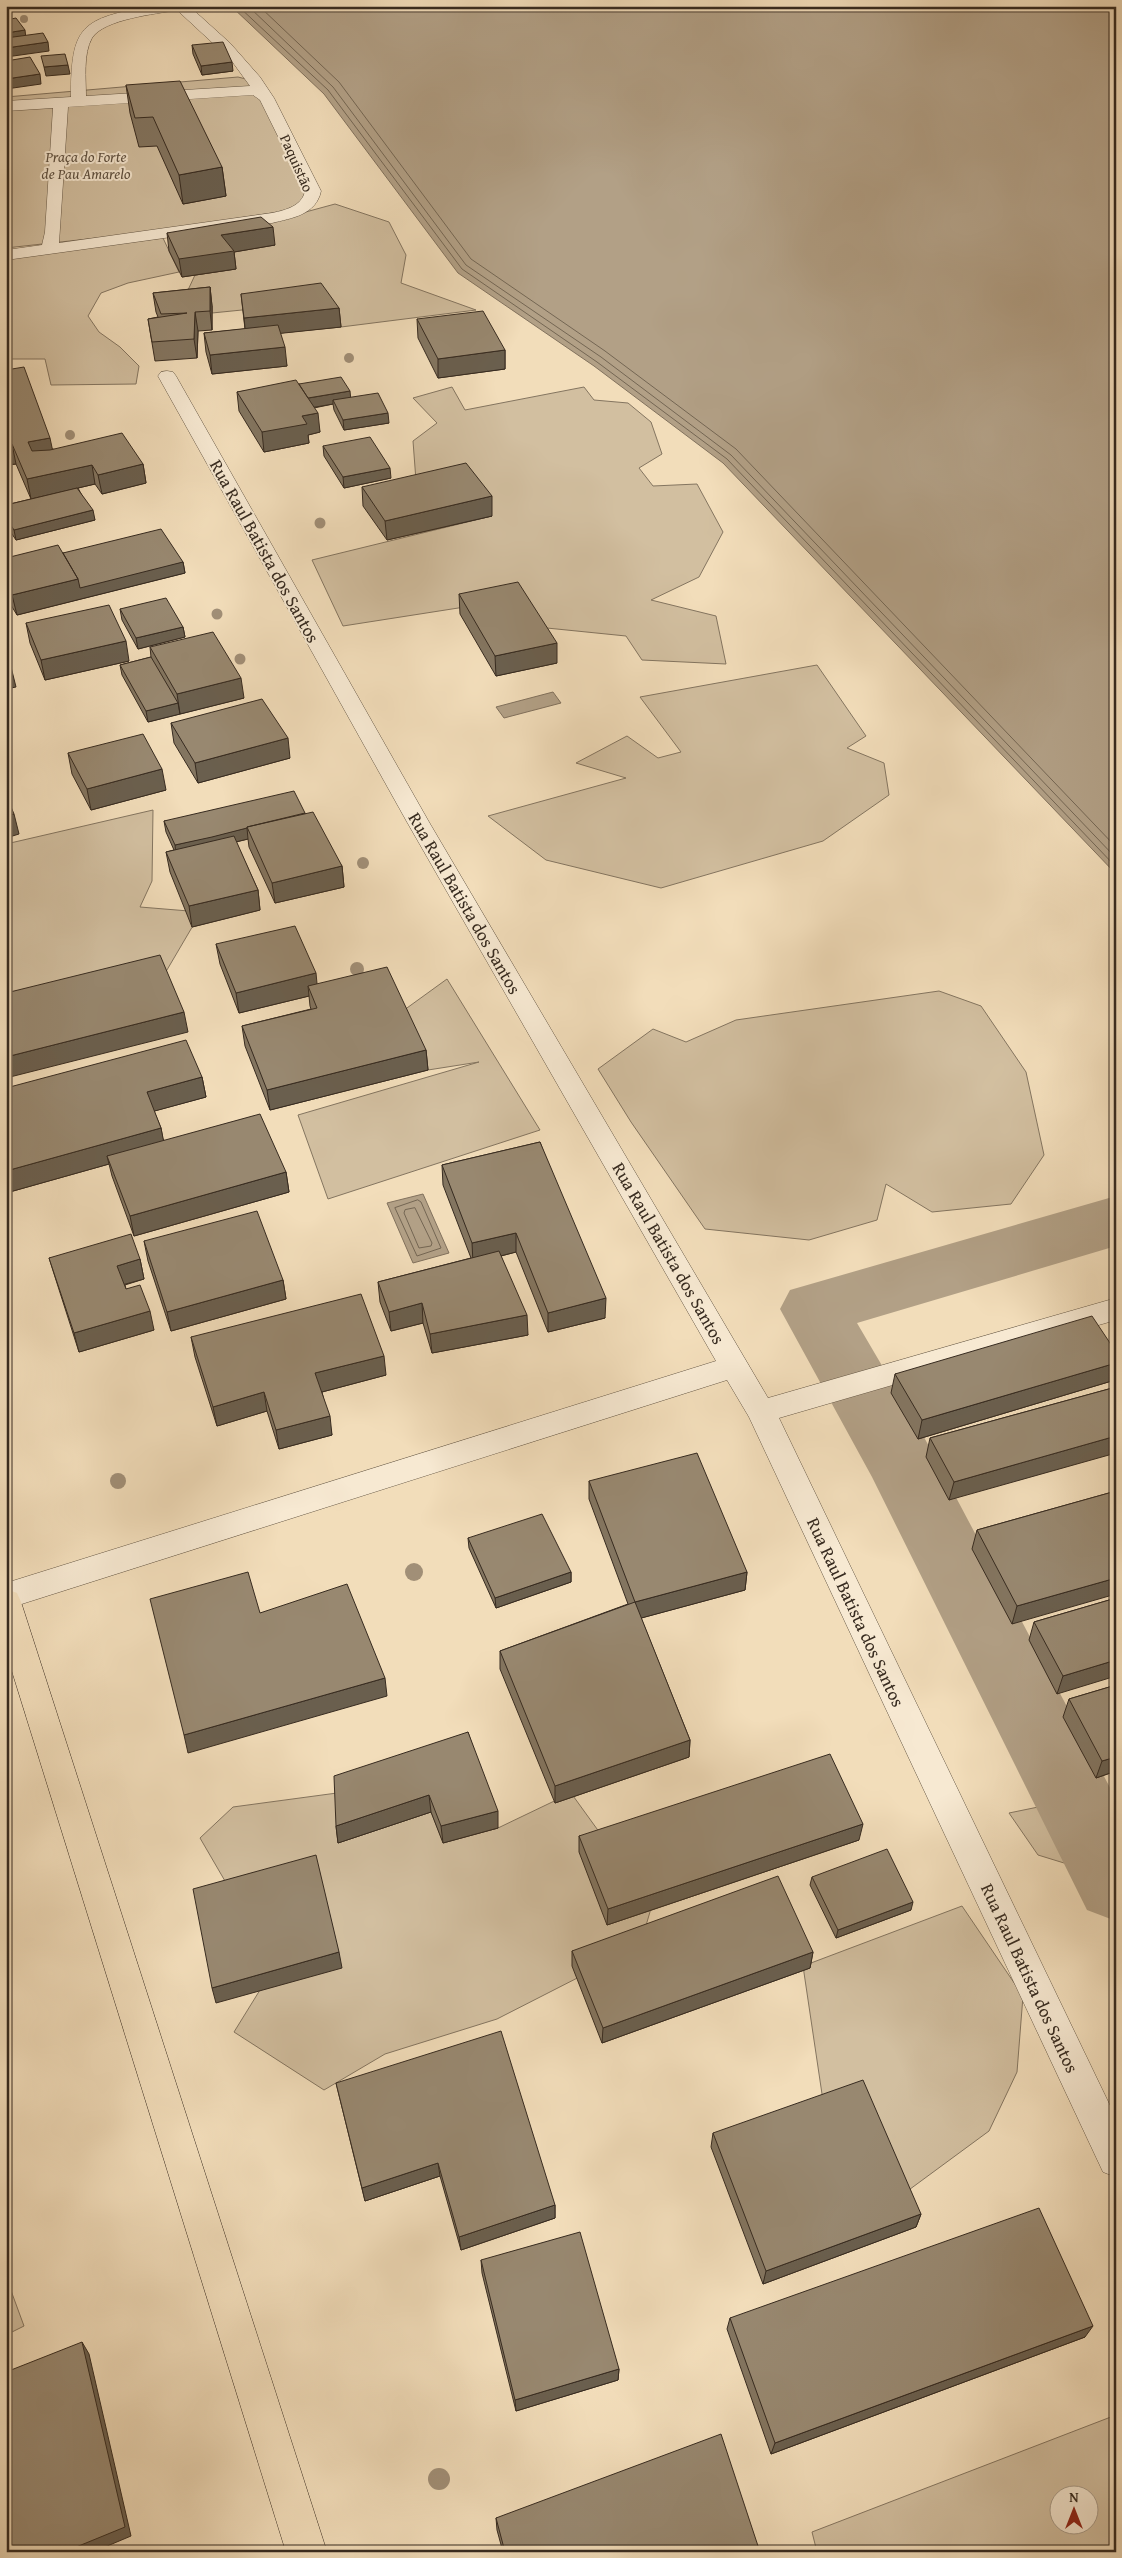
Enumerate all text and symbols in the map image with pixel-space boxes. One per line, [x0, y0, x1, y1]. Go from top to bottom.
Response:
street label: Paquistão [275, 131, 319, 196]
park label: Praça do Forte de Pau Amarelo [41, 146, 131, 184]
street label: Rua Raul Batista dos Santos [203, 454, 327, 648]
street label: Rua Raul Batista dos Santos [402, 807, 528, 999]
street label: Rua Raul Batista dos Santos [606, 1157, 732, 1349]
street label: Rua Raul Batista dos Santos [800, 1513, 912, 1711]
street label: Rua Raul Batista dos Santos [974, 1879, 1086, 2077]
north arrow [1050, 2486, 1100, 2536]
text: N [1069, 2487, 1079, 2507]

